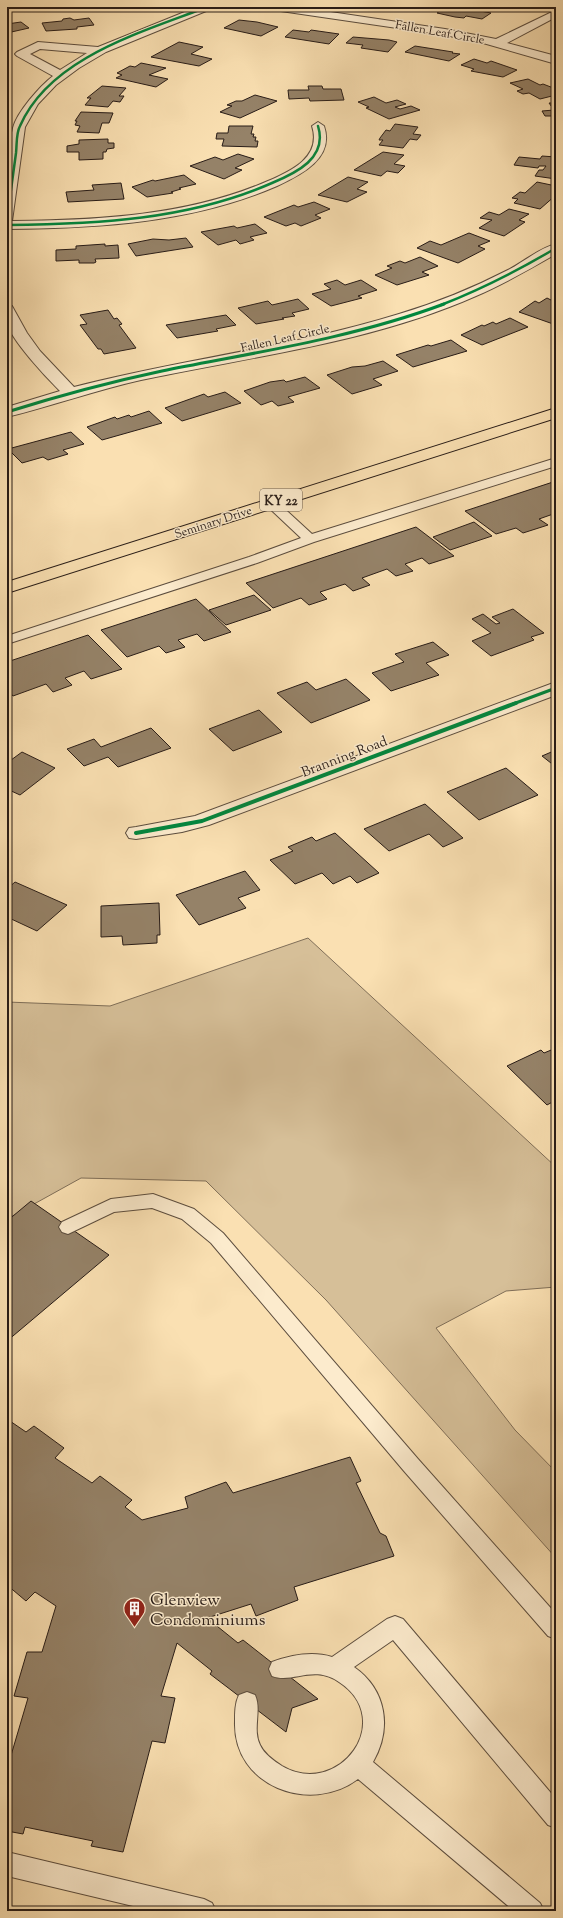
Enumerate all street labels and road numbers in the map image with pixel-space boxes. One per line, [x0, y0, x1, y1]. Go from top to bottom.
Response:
street label: Fallen Leaf Circle [394, 16, 486, 50]
street label: Fallen Leaf Circle [239, 320, 332, 358]
road number: KY 22 [260, 489, 302, 511]
street label: Seminary Drive [172, 502, 255, 544]
street label: Branning Road [299, 732, 391, 783]

